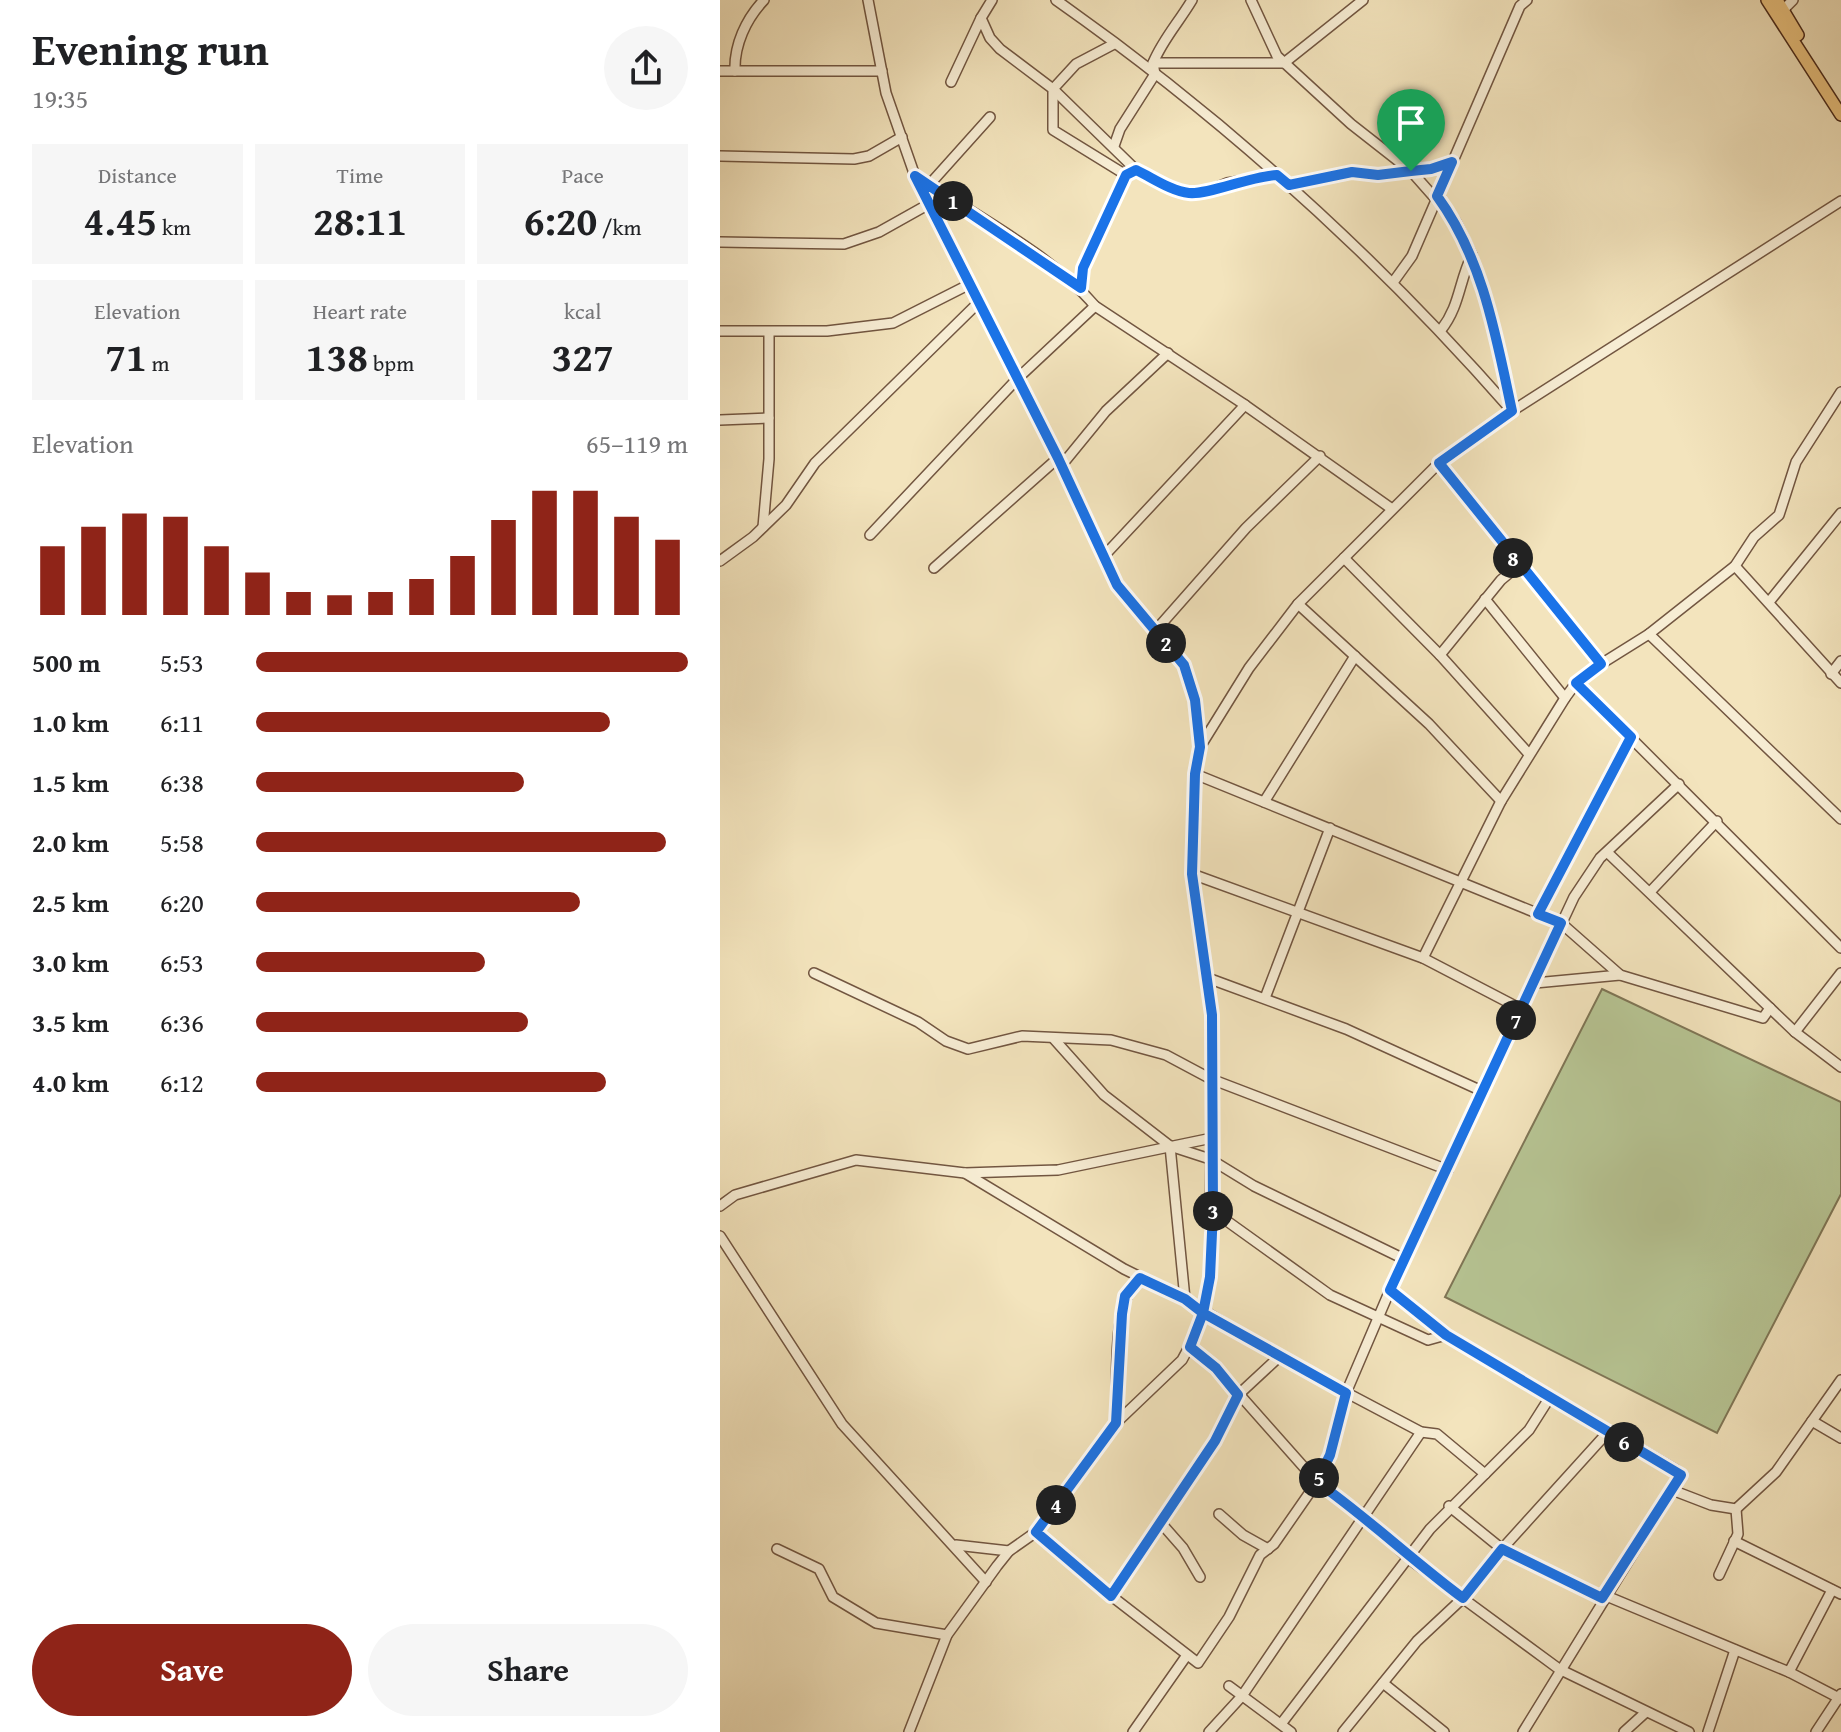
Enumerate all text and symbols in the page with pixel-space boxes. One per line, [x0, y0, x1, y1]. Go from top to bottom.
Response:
text: Evening run [32, 17, 269, 81]
button: share [604, 26, 688, 110]
text: 19:35 [32, 79, 88, 118]
pin [1377, 89, 1445, 171]
icon: arrive [1389, 101, 1433, 145]
text: Distance [98, 159, 177, 191]
text: Time [337, 159, 383, 191]
text: Pace [562, 159, 604, 191]
pin: 1 [933, 181, 973, 221]
text: 1 [947, 185, 959, 217]
text: 4.45 [84, 191, 157, 250]
text: 28:11 [313, 191, 407, 250]
text: 6:20 [524, 191, 597, 250]
text: km [157, 211, 191, 243]
text: /km [597, 211, 642, 243]
text: Elevation [94, 295, 180, 327]
text: Heart rate [313, 295, 407, 327]
text: kcal [564, 295, 601, 327]
text: 71 [105, 327, 147, 386]
text: 138 [306, 327, 368, 386]
text: 327 [552, 327, 614, 386]
text: m [147, 347, 169, 379]
text: bpm [368, 347, 414, 379]
text: Elevation [32, 424, 134, 463]
text: 65–119 m [586, 424, 688, 463]
pin: 8 [1493, 538, 1533, 578]
text: 8 [1507, 542, 1519, 574]
pin: 2 [1146, 623, 1186, 663]
text: 2 [1160, 627, 1172, 659]
text: 500 m [32, 643, 100, 682]
text: 5:53 [160, 643, 204, 682]
text: 1.0 km [32, 703, 109, 742]
text: 6:11 [160, 703, 204, 742]
text: 1.5 km [32, 763, 109, 802]
text: 6:38 [160, 763, 204, 802]
text: 2.0 km [32, 823, 109, 862]
text: 5:58 [160, 823, 204, 862]
text: 2.5 km [32, 883, 109, 922]
text: 6:20 [160, 883, 204, 922]
text: 3.0 km [32, 943, 109, 982]
text: 6:53 [160, 943, 204, 982]
pin: 7 [1496, 1000, 1536, 1040]
text: 3.5 km [32, 1003, 109, 1042]
text: 6:36 [160, 1003, 204, 1042]
text: 7 [1510, 1004, 1522, 1036]
text: 4.0 km [32, 1063, 109, 1102]
text: 6:12 [160, 1063, 204, 1102]
pin: 3 [1193, 1191, 1233, 1231]
text: 3 [1207, 1195, 1219, 1227]
pin: 6 [1604, 1422, 1644, 1462]
text: 6 [1618, 1426, 1630, 1458]
pin: 5 [1299, 1458, 1339, 1498]
text: 5 [1313, 1462, 1325, 1494]
pin: 4 [1036, 1485, 1076, 1525]
text: 4 [1050, 1489, 1062, 1521]
button: Save [32, 1624, 352, 1716]
button: Share [368, 1624, 688, 1716]

